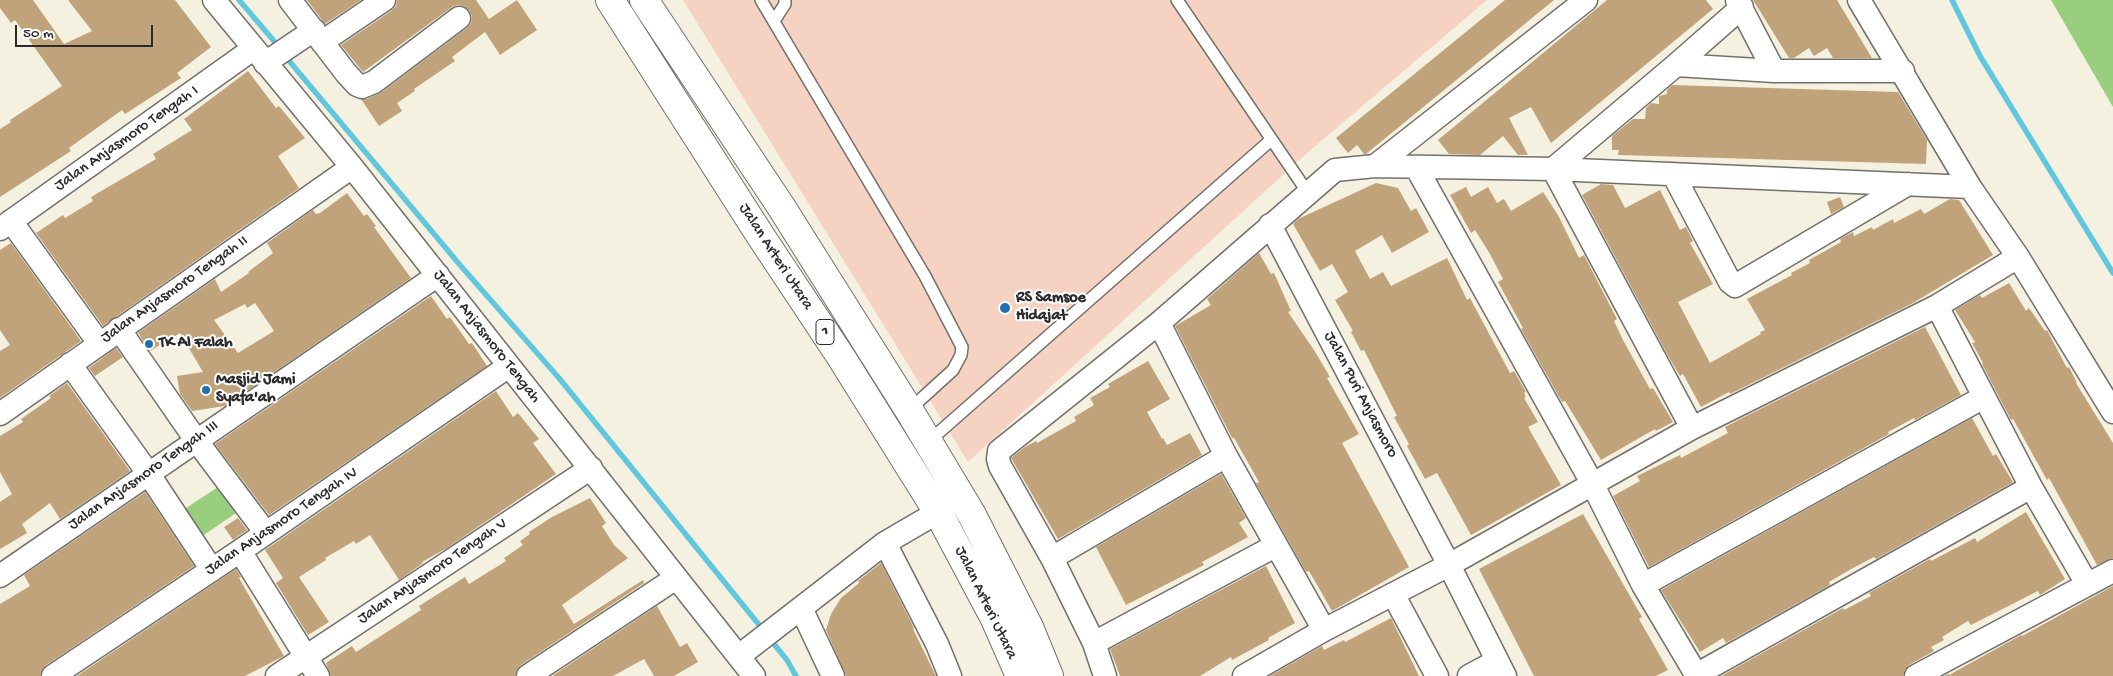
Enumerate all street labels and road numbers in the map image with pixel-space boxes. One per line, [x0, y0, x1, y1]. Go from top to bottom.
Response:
street label: Jalan Anjasmoro Tengah I [51, 82, 203, 196]
street label: Jalan Arteri Utara [733, 200, 817, 314]
street label: Jalan Anjasmoro Tengah II [98, 232, 252, 348]
street label: Jalan Anjasmoro Tengah [428, 267, 544, 407]
road number: 1 [816, 320, 834, 344]
street label: Jalan Puri Anjasmoro [1319, 328, 1401, 462]
street label: Jalan Anjasmoro Tengah III [65, 417, 223, 535]
street label: Jalan Anjasmoro Tengah IV [202, 464, 362, 580]
street label: Jalan Anjasmoro Tengah V [355, 515, 511, 629]
street label: Jalan Arteri Utara [949, 543, 1021, 663]

